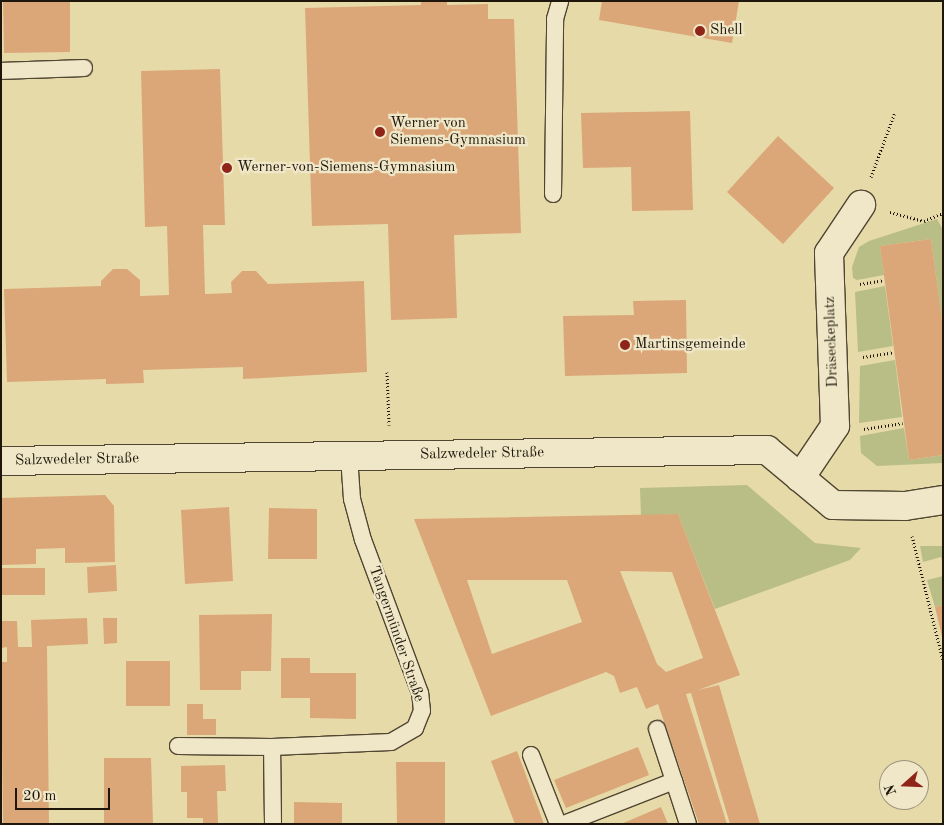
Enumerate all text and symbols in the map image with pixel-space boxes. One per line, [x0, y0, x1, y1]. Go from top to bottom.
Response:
place label: Shell [710, 22, 742, 40]
marker: Shell [694, 25, 706, 37]
place label: Werner von Siemens-Gymnasium [390, 114, 526, 149]
marker: Werner von Siemens-Gymnasium [374, 126, 386, 138]
place label: Werner-von-Siemens-Gymnasium [237, 159, 456, 177]
marker: Werner-von-Siemens-Gymnasium [221, 162, 233, 174]
street label: Dräseckeplatz [821, 296, 843, 388]
place label: Martinsgemeinde [635, 336, 746, 354]
marker: Martinsgemeinde [619, 339, 631, 351]
street label: Salzwedeler Straße [420, 444, 544, 464]
street label: Salzwedeler Straße [15, 450, 139, 470]
street label: Tangermünder Straße [364, 564, 428, 704]
north arrow [879, 760, 929, 810]
scale bar [18, 778, 112, 810]
text: N [882, 782, 899, 797]
text: 20 m [23, 789, 57, 804]

